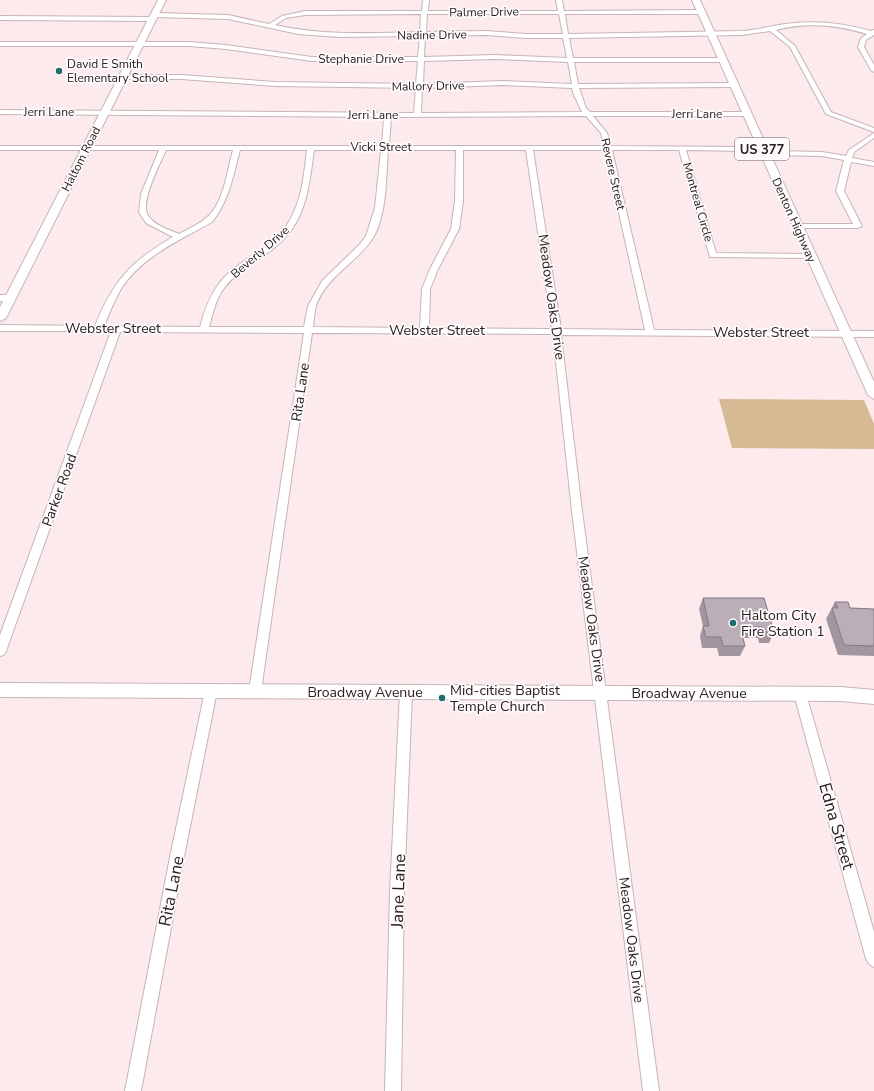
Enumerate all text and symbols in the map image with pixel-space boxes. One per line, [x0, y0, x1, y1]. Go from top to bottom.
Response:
street label: Palmer Drive [449, 3, 519, 21]
street label: Nadine Drive [397, 26, 467, 44]
street label: Stephanie Drive [318, 51, 404, 67]
place label: David E Smith Elementary School [67, 56, 169, 86]
marker: David E Smith Elementary School [54, 66, 64, 76]
street label: Mallory Drive [392, 77, 464, 95]
street label: Jerri Lane [23, 104, 74, 120]
street label: Jerri Lane [671, 106, 722, 122]
street label: Jerri Lane [347, 107, 398, 123]
street label: Haltom Road [58, 124, 104, 194]
street label: Revere Street [597, 137, 629, 212]
road number: US 377 [735, 138, 789, 160]
street label: Vicki Street [349, 139, 412, 155]
street label: Montreal Circle [679, 160, 717, 244]
street label: Denton Highway [768, 175, 820, 266]
street label: Beverly Drive [227, 222, 293, 282]
street label: Meadow Oaks Drive [533, 233, 570, 361]
street label: Webster Street [65, 319, 161, 338]
street label: Webster Street [389, 321, 485, 340]
street label: Webster Street [713, 323, 809, 342]
street label: Rita Lane [287, 362, 314, 423]
street label: Parker Road [37, 451, 81, 529]
street label: Meadow Oaks Drive [573, 555, 610, 683]
place label: Haltom City Fire Station 1 [741, 606, 825, 641]
marker: Haltom City Fire Station 1 [728, 618, 738, 628]
place label: Mid-cities Baptist Temple Church [450, 681, 560, 716]
street label: Broadway Avenue [307, 683, 423, 702]
street label: Broadway Avenue [631, 684, 747, 703]
marker: Mid-cities Baptist Temple Church [437, 693, 447, 703]
street label: Edna Street [813, 780, 860, 873]
street label: Jane Lane [386, 853, 411, 930]
street label: Rita Lane [153, 854, 190, 928]
street label: Meadow Oaks Drive [614, 876, 649, 1004]

